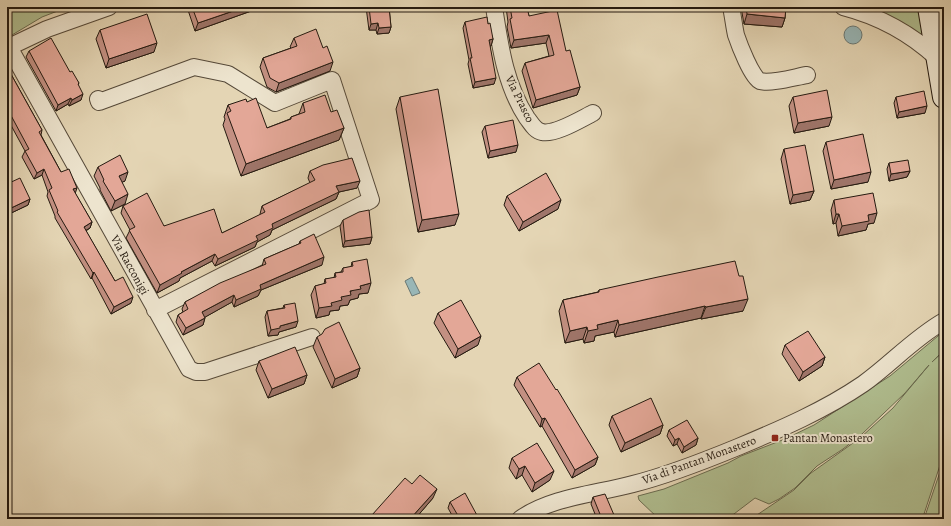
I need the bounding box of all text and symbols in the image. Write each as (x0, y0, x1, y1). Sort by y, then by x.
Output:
street label: Via Prasco (501, 72, 538, 125)
street label: Via Racconigi (107, 231, 153, 298)
place label: Pantan Monastero (783, 430, 873, 446)
street label: Via di Pantan Monastero (639, 432, 758, 488)
marker: Pantan Monastero (770, 433, 780, 443)

